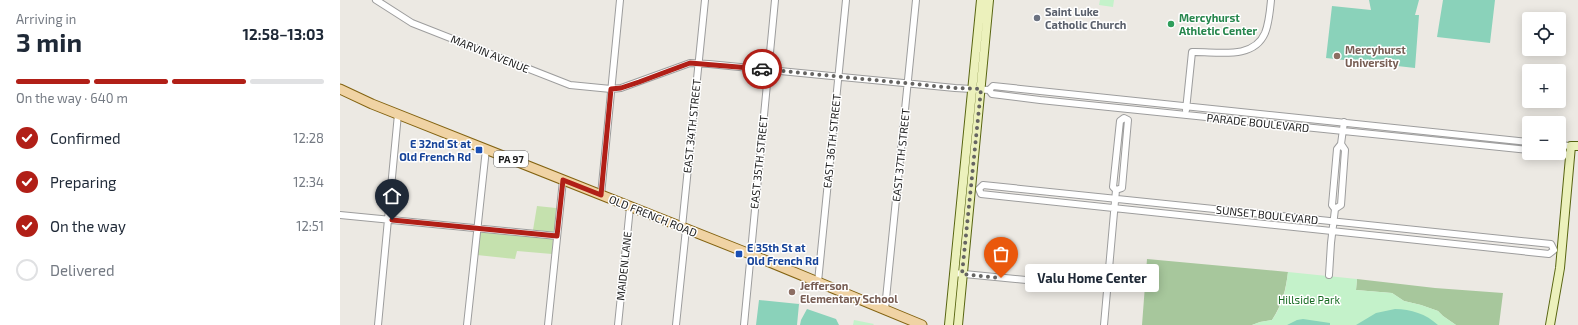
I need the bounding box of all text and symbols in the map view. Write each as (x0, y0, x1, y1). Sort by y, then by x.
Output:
place label: Saint Luke Catholic Church (1045, 5, 1126, 31)
text: Arriving in (16, 11, 76, 27)
place label: Mercyhurst Athletic Center (1179, 11, 1257, 37)
map controls (1522, 12, 1566, 160)
button: locate (1522, 12, 1566, 56)
marker: Saint Luke Catholic Church (1032, 13, 1042, 23)
marker: Mercyhurst Athletic Center (1166, 19, 1176, 29)
text: 12:58–13:03 (243, 25, 324, 43)
text: 3 min (16, 26, 82, 57)
street label: MARVIN AVENUE (449, 32, 531, 75)
place label: Mercyhurst University (1345, 43, 1406, 70)
courier (742, 49, 782, 89)
marker: Mercyhurst University (1332, 51, 1342, 61)
icon: car (751, 58, 773, 80)
button: + (1522, 64, 1566, 108)
street label: EAST 34TH STREET (680, 78, 703, 174)
text: On the way · 640 m (16, 90, 128, 106)
street label: EAST 36TH STREET (820, 93, 843, 189)
street label: EAST 37TH STREET (889, 107, 912, 202)
street label: PARADE BOULEVARD (1206, 111, 1310, 134)
street label: EAST 35TH STREET (747, 114, 770, 209)
button: − (1522, 116, 1566, 160)
icon: check (16, 127, 38, 149)
text: Confirmed (50, 129, 121, 147)
text: 12:28 (293, 130, 324, 146)
place label: E 32nd St at Old French Rd (399, 137, 471, 163)
marker: E 32nd St at Old French Rd (474, 145, 484, 155)
road number: PA 97 (494, 151, 528, 167)
icon: check (16, 171, 38, 193)
text: Preparing (50, 173, 116, 191)
text: 12:34 (293, 174, 324, 190)
pin (375, 179, 409, 220)
icon: home (381, 185, 403, 207)
street label: OLD FRENCH ROAD (607, 192, 699, 239)
street label: SUNSET BOULEVARD (1215, 203, 1319, 226)
icon: check (16, 215, 38, 237)
text: On the way (50, 217, 126, 235)
text: 12:51 (296, 218, 324, 234)
street label: MAIDEN LANE (613, 231, 634, 301)
pin (984, 237, 1018, 278)
place label: E 35th St at Old French Rd (747, 241, 819, 267)
icon: bag (990, 243, 1012, 265)
marker: E 35th St at Old French Rd (734, 249, 744, 259)
text: Delivered (50, 261, 115, 279)
callout: Valu Home Center (1025, 264, 1159, 292)
text: Valu Home Center (1037, 270, 1147, 286)
place label: Jefferson Elementary School (800, 279, 898, 306)
marker: Jefferson Elementary School (787, 287, 797, 297)
park label: Hillside Park (1278, 293, 1340, 306)

